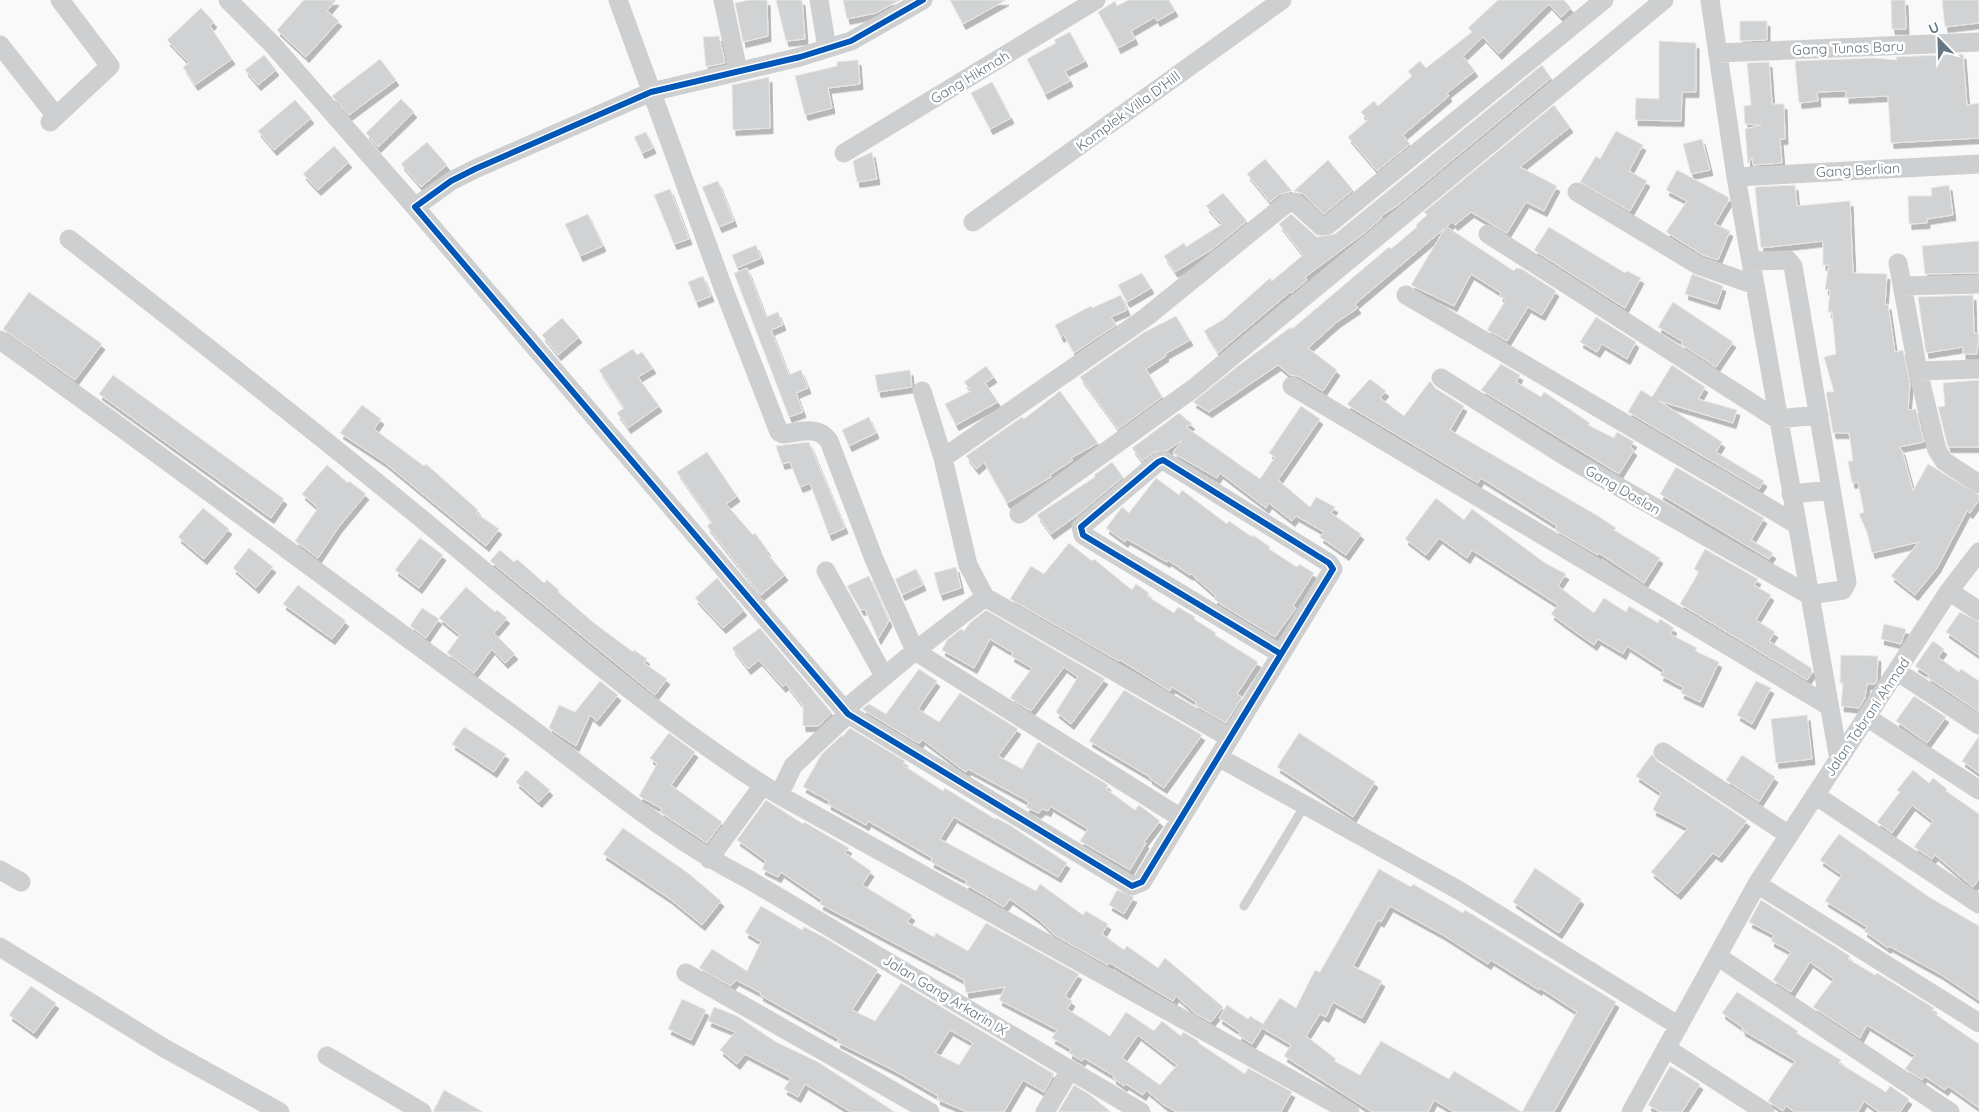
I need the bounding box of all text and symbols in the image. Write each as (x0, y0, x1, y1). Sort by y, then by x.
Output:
north arrow (1914, 15, 1964, 65)
text: U (1926, 18, 1942, 38)
street label: Gang Tunas Baru (1792, 37, 1904, 59)
street label: Gang Hikmah (927, 46, 1013, 108)
street label: Komplek Villa D'Hill (1072, 67, 1184, 155)
street label: Gang Berlian (1815, 159, 1901, 181)
street label: Gang Daslan (1582, 461, 1664, 519)
street label: Jalan Tabrani Ahmad (1821, 654, 1913, 780)
street label: Jalan Gang Arkarin IX (880, 951, 1011, 1039)

